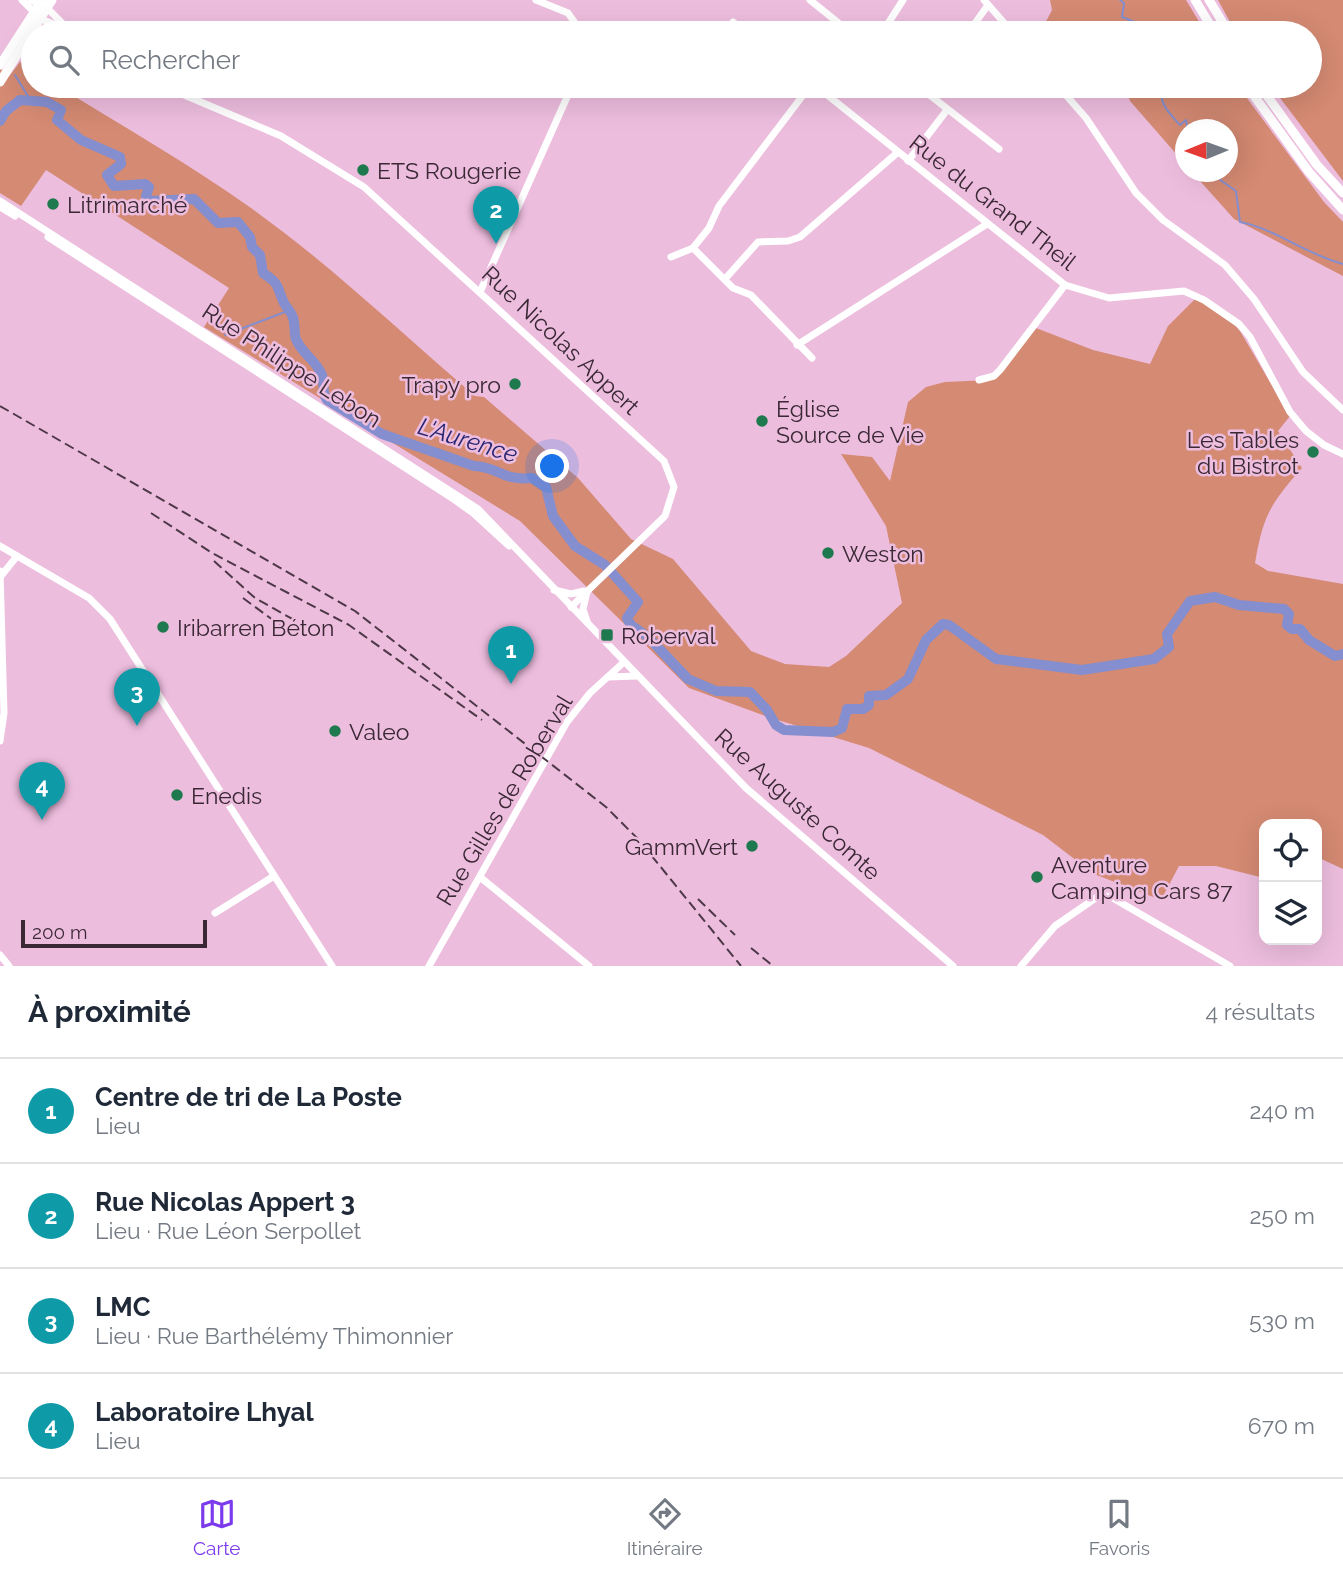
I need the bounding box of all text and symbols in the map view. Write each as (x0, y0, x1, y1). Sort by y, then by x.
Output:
search box (21, 21, 1322, 98)
icon: search (45, 41, 83, 79)
text: Rechercher (101, 45, 240, 75)
north arrow (1175, 119, 1238, 182)
street label: Rue du Grand Theil (904, 129, 1082, 276)
place label: ETS Rougerie (377, 157, 521, 184)
marker: ETS Rougerie (355, 162, 371, 178)
pin: 2 (473, 186, 519, 244)
place label: Litrimarché (67, 191, 187, 218)
marker: Litrimarché (45, 196, 61, 212)
street label: Rue Nicolas Appert (477, 260, 645, 420)
street label: Rue Philippe Lebon (198, 297, 386, 433)
place label: Trapy pro (401, 371, 501, 398)
marker: Trapy pro (507, 376, 523, 392)
place label: Église Source de Vie (776, 395, 924, 448)
water label: L'Aurence (415, 411, 521, 469)
marker: Église Source de Vie (754, 413, 770, 429)
place label: Les Tables du Bistrot (1187, 426, 1299, 479)
marker: Les Tables du Bistrot (1305, 444, 1321, 460)
your location (535, 449, 569, 483)
place label: Weston (842, 540, 924, 567)
marker: Weston (820, 545, 836, 561)
place label: Iribarren Béton (177, 614, 334, 641)
marker: Iribarren Béton (155, 619, 171, 635)
place label: Roberval (621, 622, 717, 649)
pin: 1 (488, 626, 534, 684)
marker: Roberval (599, 627, 615, 643)
pin: 3 (114, 668, 160, 726)
street label: Rue Gilles de Roberval (430, 689, 578, 910)
place label: Valeo (349, 718, 409, 745)
marker: Valeo (327, 723, 343, 739)
street label: Rue Auguste Comte (710, 723, 886, 885)
pin: 4 (19, 762, 65, 820)
place label: Enedis (191, 782, 262, 809)
marker: Enedis (169, 787, 185, 803)
map controls (1259, 819, 1322, 945)
button: locate (1259, 819, 1322, 882)
place label: GammVert (625, 833, 738, 860)
marker: GammVert (744, 838, 760, 854)
place label: Aventure Camping Cars 87 (1051, 851, 1233, 904)
marker: Aventure Camping Cars 87 (1029, 869, 1045, 885)
button: layers (1259, 882, 1322, 945)
scale bar (21, 917, 206, 949)
text: 200 m (32, 921, 87, 943)
text: À proximité (28, 994, 191, 1029)
text: 4 résultats (1205, 998, 1315, 1025)
text: Centre de tri de La Poste (95, 1082, 402, 1112)
text: 1 (45, 1097, 57, 1124)
text: 240 m (1249, 1097, 1315, 1124)
text: Lieu (95, 1112, 141, 1139)
text: Rue Nicolas Appert 3 (95, 1187, 355, 1217)
text: 2 (45, 1202, 57, 1229)
text: 250 m (1249, 1202, 1315, 1229)
text: Lieu · Rue Léon Serpollet (95, 1217, 361, 1244)
text: LMC (95, 1292, 151, 1322)
text: 3 (45, 1307, 57, 1334)
text: 530 m (1249, 1307, 1315, 1334)
text: Lieu · Rue Barthélémy Thimonnier (95, 1322, 453, 1349)
text: Laboratoire Lhyal (95, 1397, 314, 1427)
text: 4 (44, 1412, 58, 1439)
text: 670 m (1248, 1412, 1315, 1439)
text: Lieu (95, 1427, 141, 1454)
tab: Carte (193, 1495, 241, 1559)
tab: Itinéraire (627, 1495, 703, 1559)
tab: Favoris (1089, 1495, 1150, 1559)

